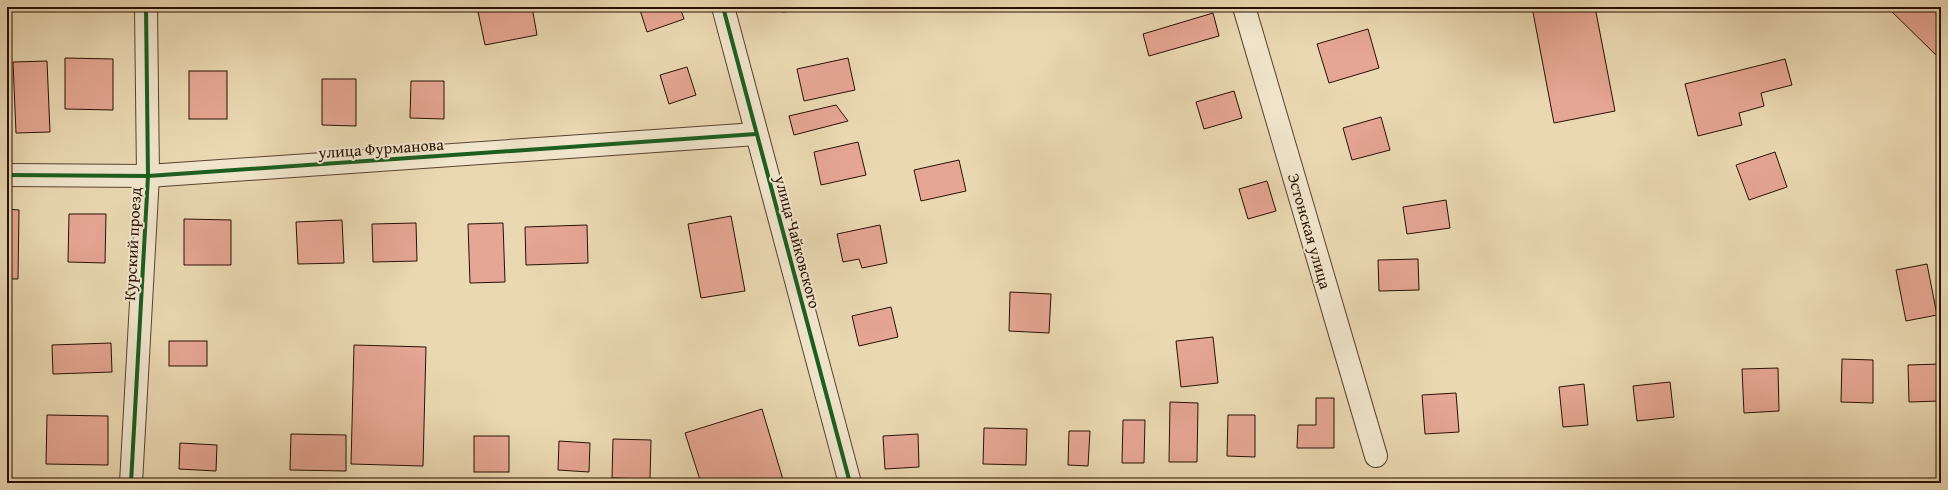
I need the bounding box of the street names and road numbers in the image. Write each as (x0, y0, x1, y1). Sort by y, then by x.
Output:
street label: улица Фурманова (316, 132, 445, 164)
street label: Эстонская улица (1282, 170, 1338, 292)
street label: улица Чайковского (768, 172, 827, 311)
street label: Курский проезд (117, 186, 147, 301)

